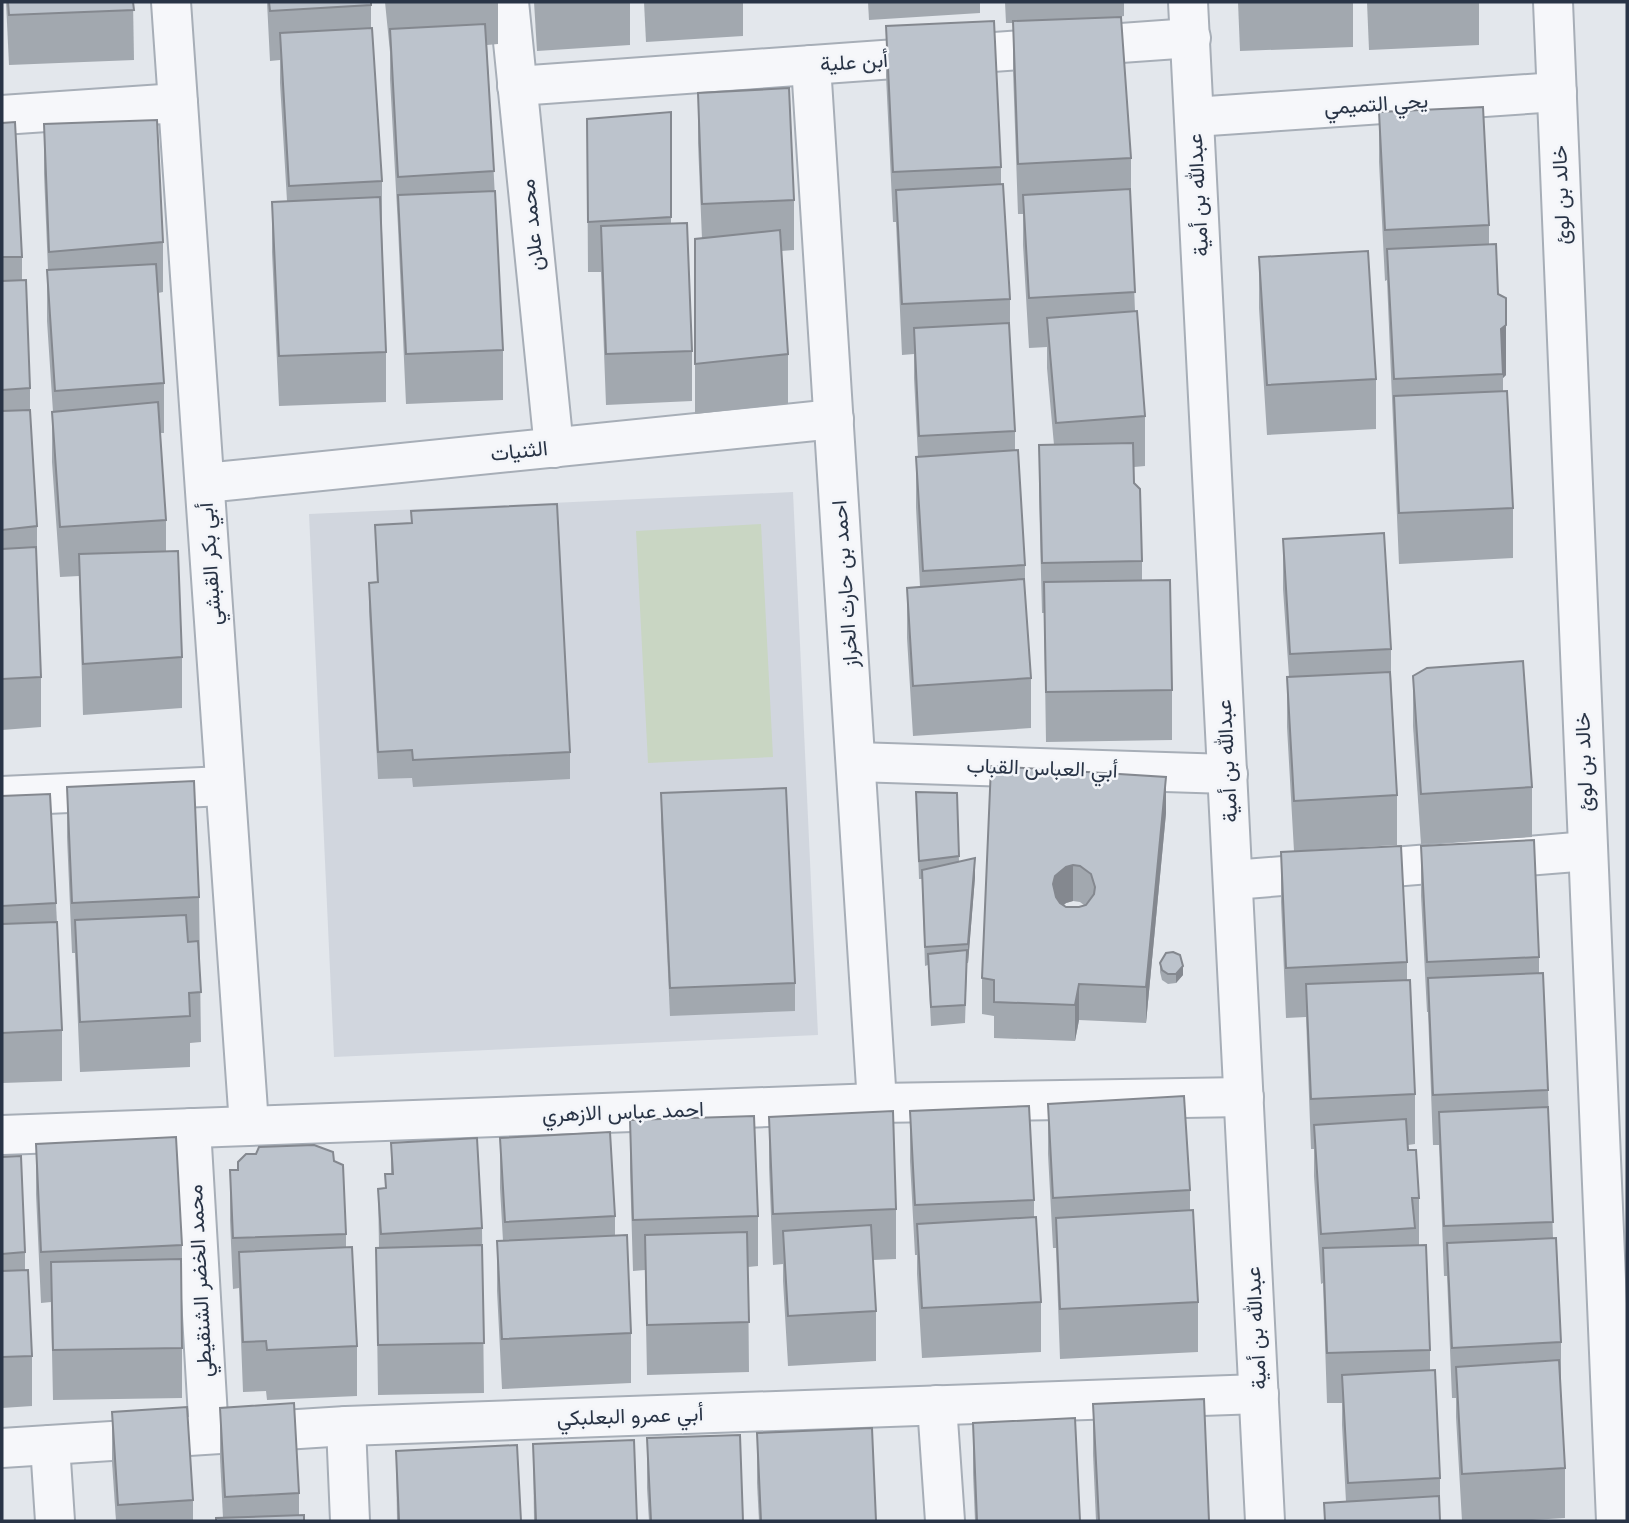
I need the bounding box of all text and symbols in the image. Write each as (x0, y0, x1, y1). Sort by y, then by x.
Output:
street label: أبن علية (819, 46, 889, 76)
street label: يحي التميمي (1323, 86, 1429, 125)
street label: عبدالله بن أمية (1181, 133, 1213, 257)
street label: خالد بن لوئ (1545, 145, 1576, 245)
street label: محمد علان (513, 178, 549, 272)
street label: الثنيات (489, 434, 549, 466)
street label: احمد بن حارث الخراز (825, 499, 864, 670)
street label: أبي بكر القبشي (192, 501, 231, 626)
street label: عبدالله بن أمية (1210, 699, 1242, 823)
street label: خالد بن لوئ (1568, 712, 1599, 812)
street label: أبي العباس القباب (966, 751, 1118, 788)
street label: احمد عباس الازهري (542, 1095, 705, 1132)
street label: محمد الخضر الشنقيطي (181, 1184, 222, 1378)
street label: عبدالله بن أمية (1239, 1266, 1271, 1390)
street label: أبي عمرو البعلبكي (556, 1399, 704, 1436)

